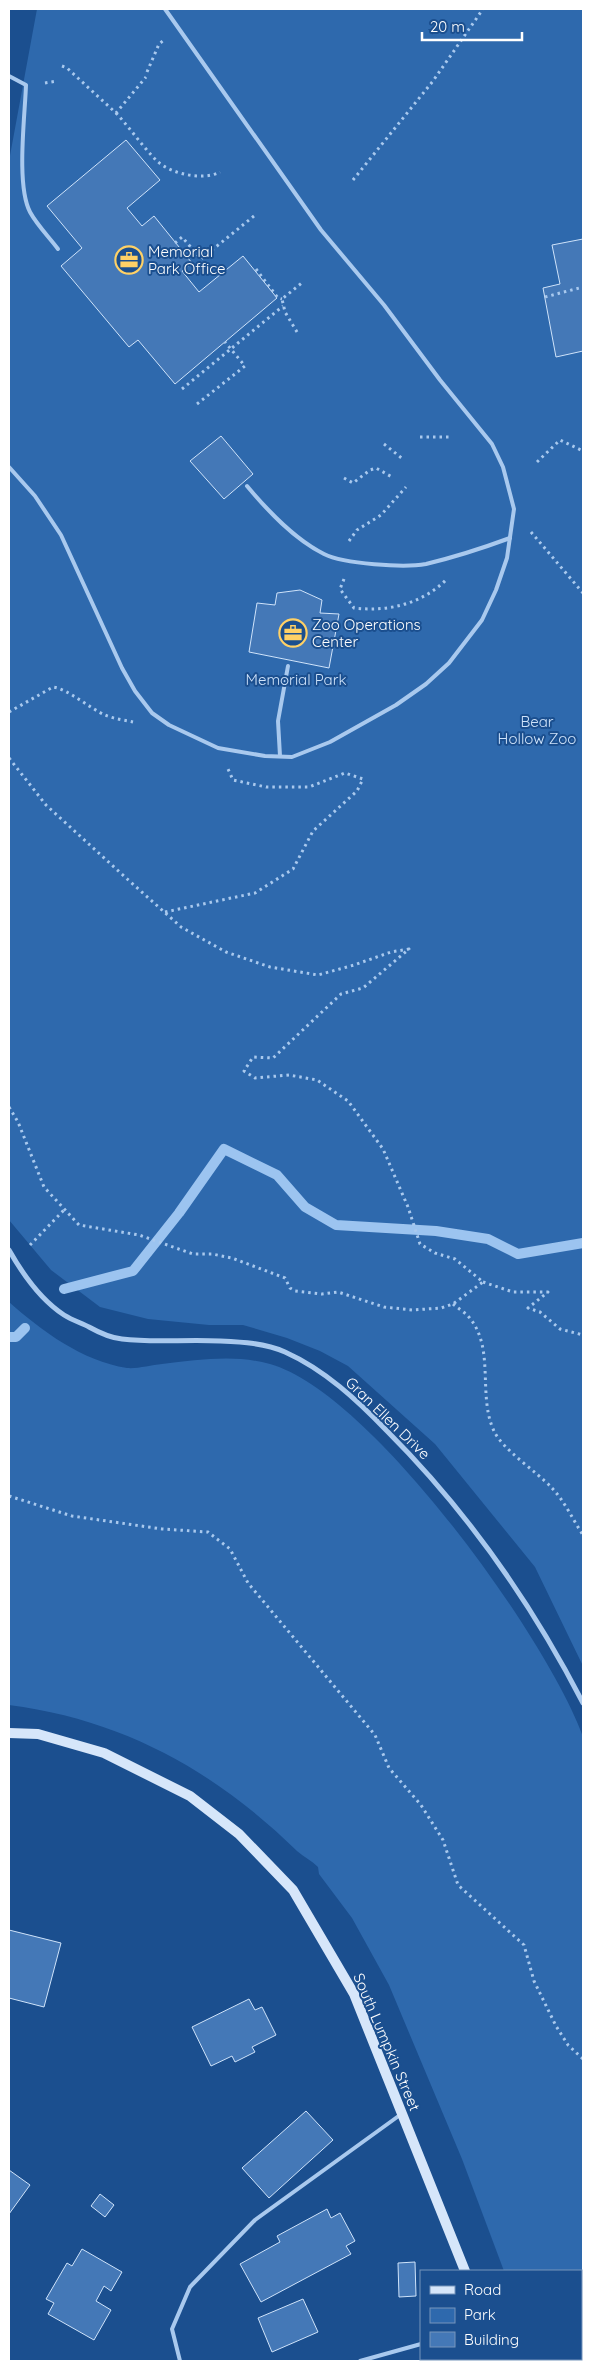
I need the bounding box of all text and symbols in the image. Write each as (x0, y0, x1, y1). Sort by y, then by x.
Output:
scale bar (422, 10, 522, 42)
text: 20 m (430, 17, 465, 36)
place label: Memorial Park Office (148, 242, 226, 278)
office icon: Memorial Park Office (114, 245, 144, 275)
place label: Zoo Operations Center (312, 615, 421, 651)
office icon: Zoo Operations Center (278, 618, 308, 648)
park label: Memorial Park (246, 670, 347, 689)
park label: Bear Hollow Zoo (498, 712, 576, 748)
street label: Gran Ellen Drive (342, 1373, 434, 1463)
street label: South Lumpkin Street (349, 1970, 425, 2114)
legend (420, 2270, 582, 2360)
text: Road (464, 2280, 501, 2299)
text: Park (464, 2305, 496, 2324)
text: Building (464, 2330, 519, 2349)

